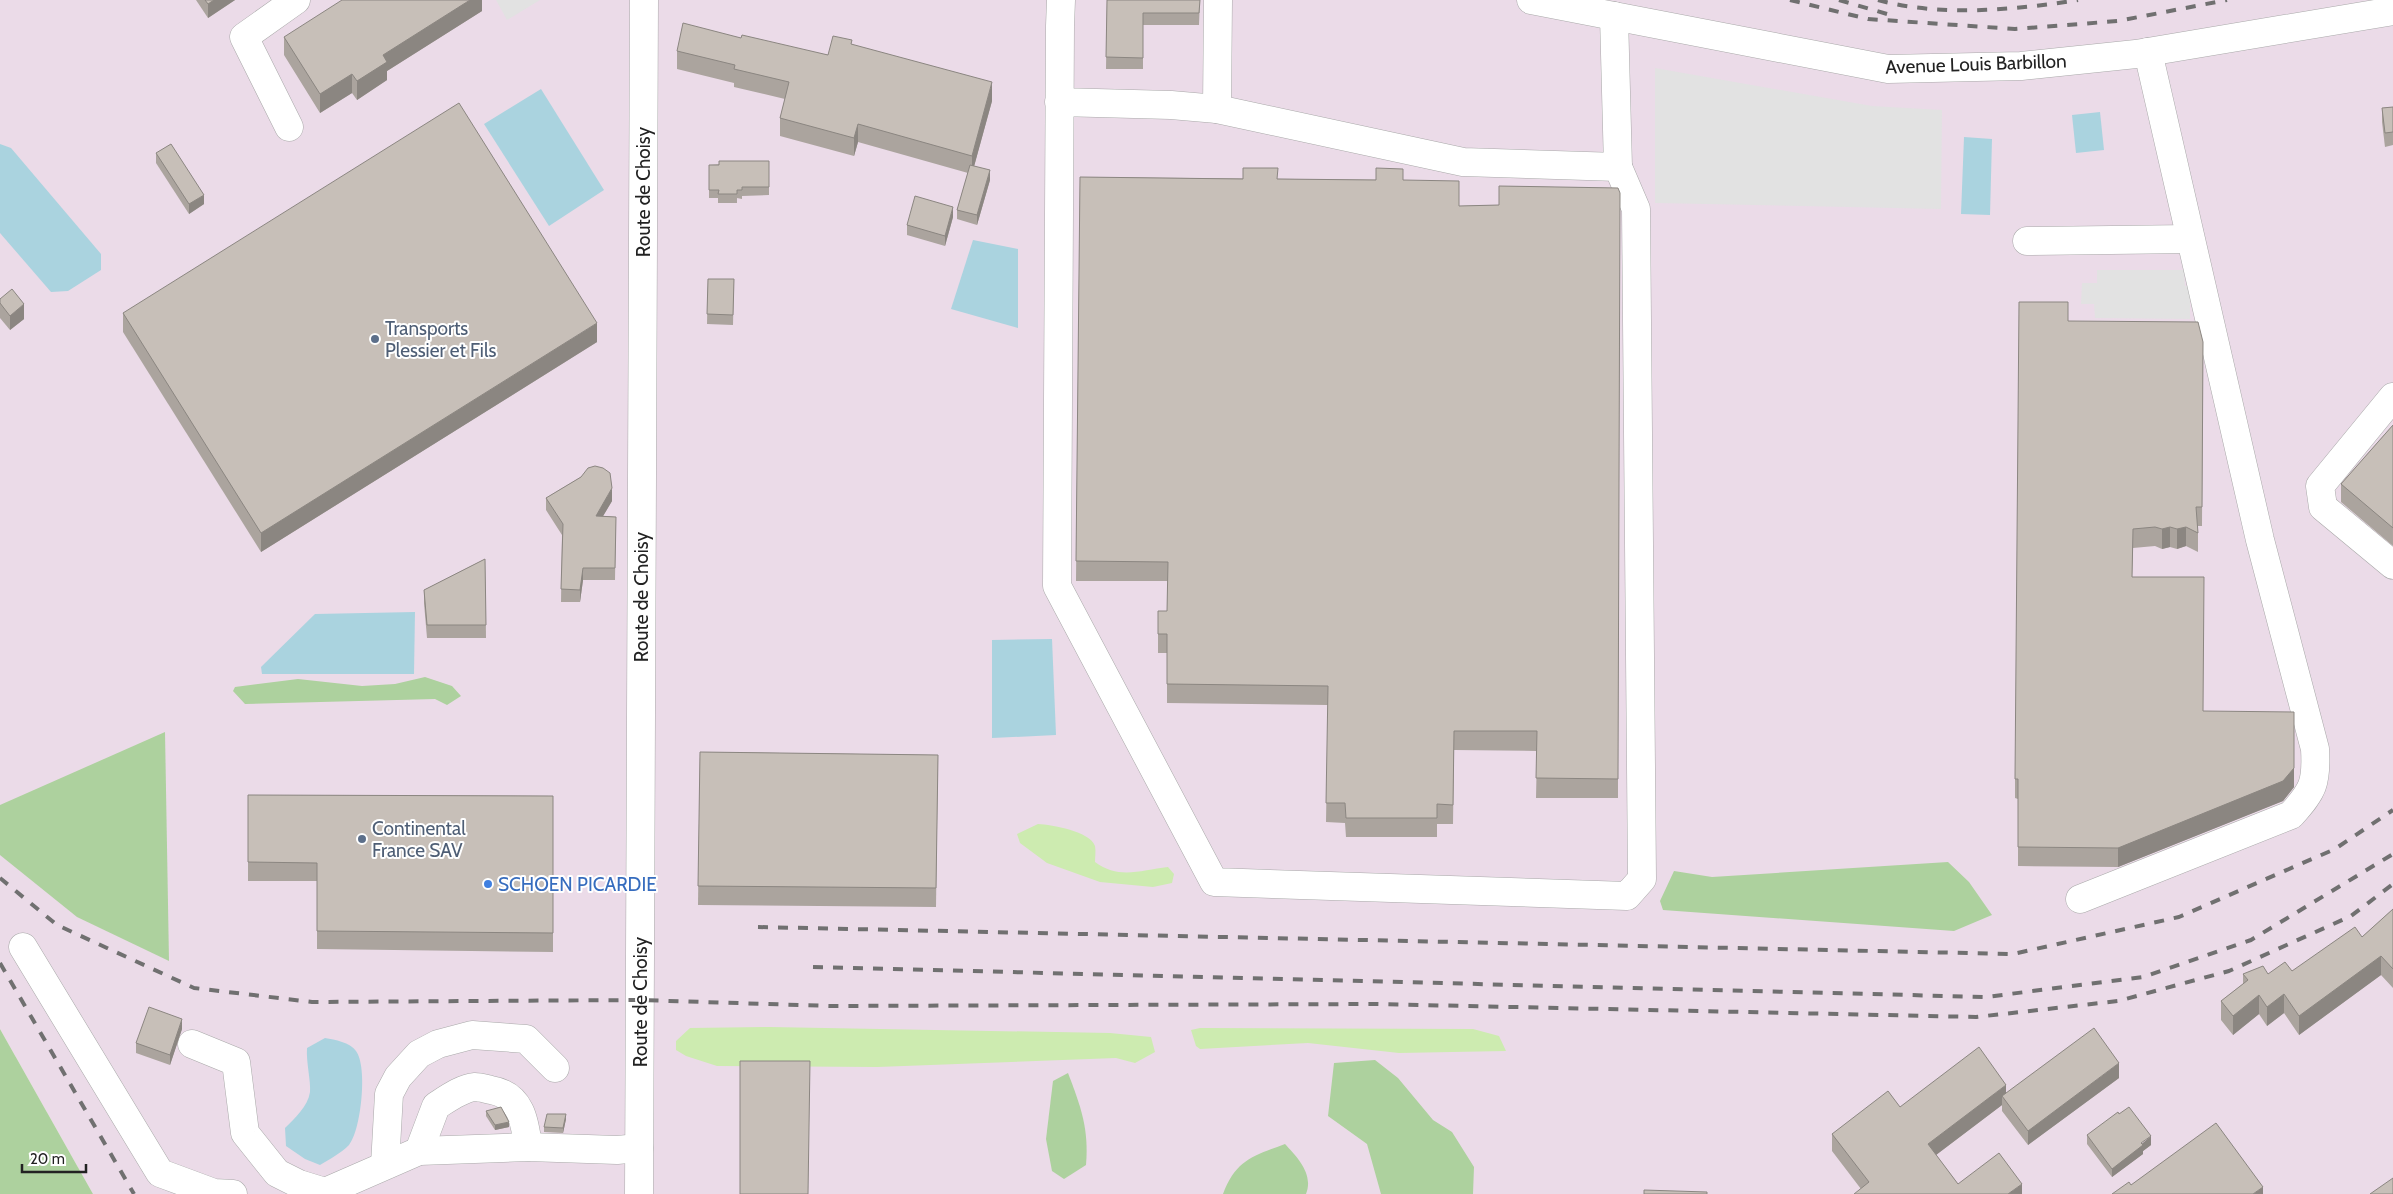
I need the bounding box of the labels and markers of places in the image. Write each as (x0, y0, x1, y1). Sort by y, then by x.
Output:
place label: Transports Plessier et Fils (385, 317, 496, 362)
marker: Transports Plessier et Fils (369, 333, 381, 345)
place label: Continental France SAV (372, 817, 466, 862)
marker: Continental France SAV (356, 833, 368, 845)
place label: SCHOEN PICARDIE (498, 873, 657, 896)
marker: SCHOEN PICARDIE (482, 878, 494, 890)

